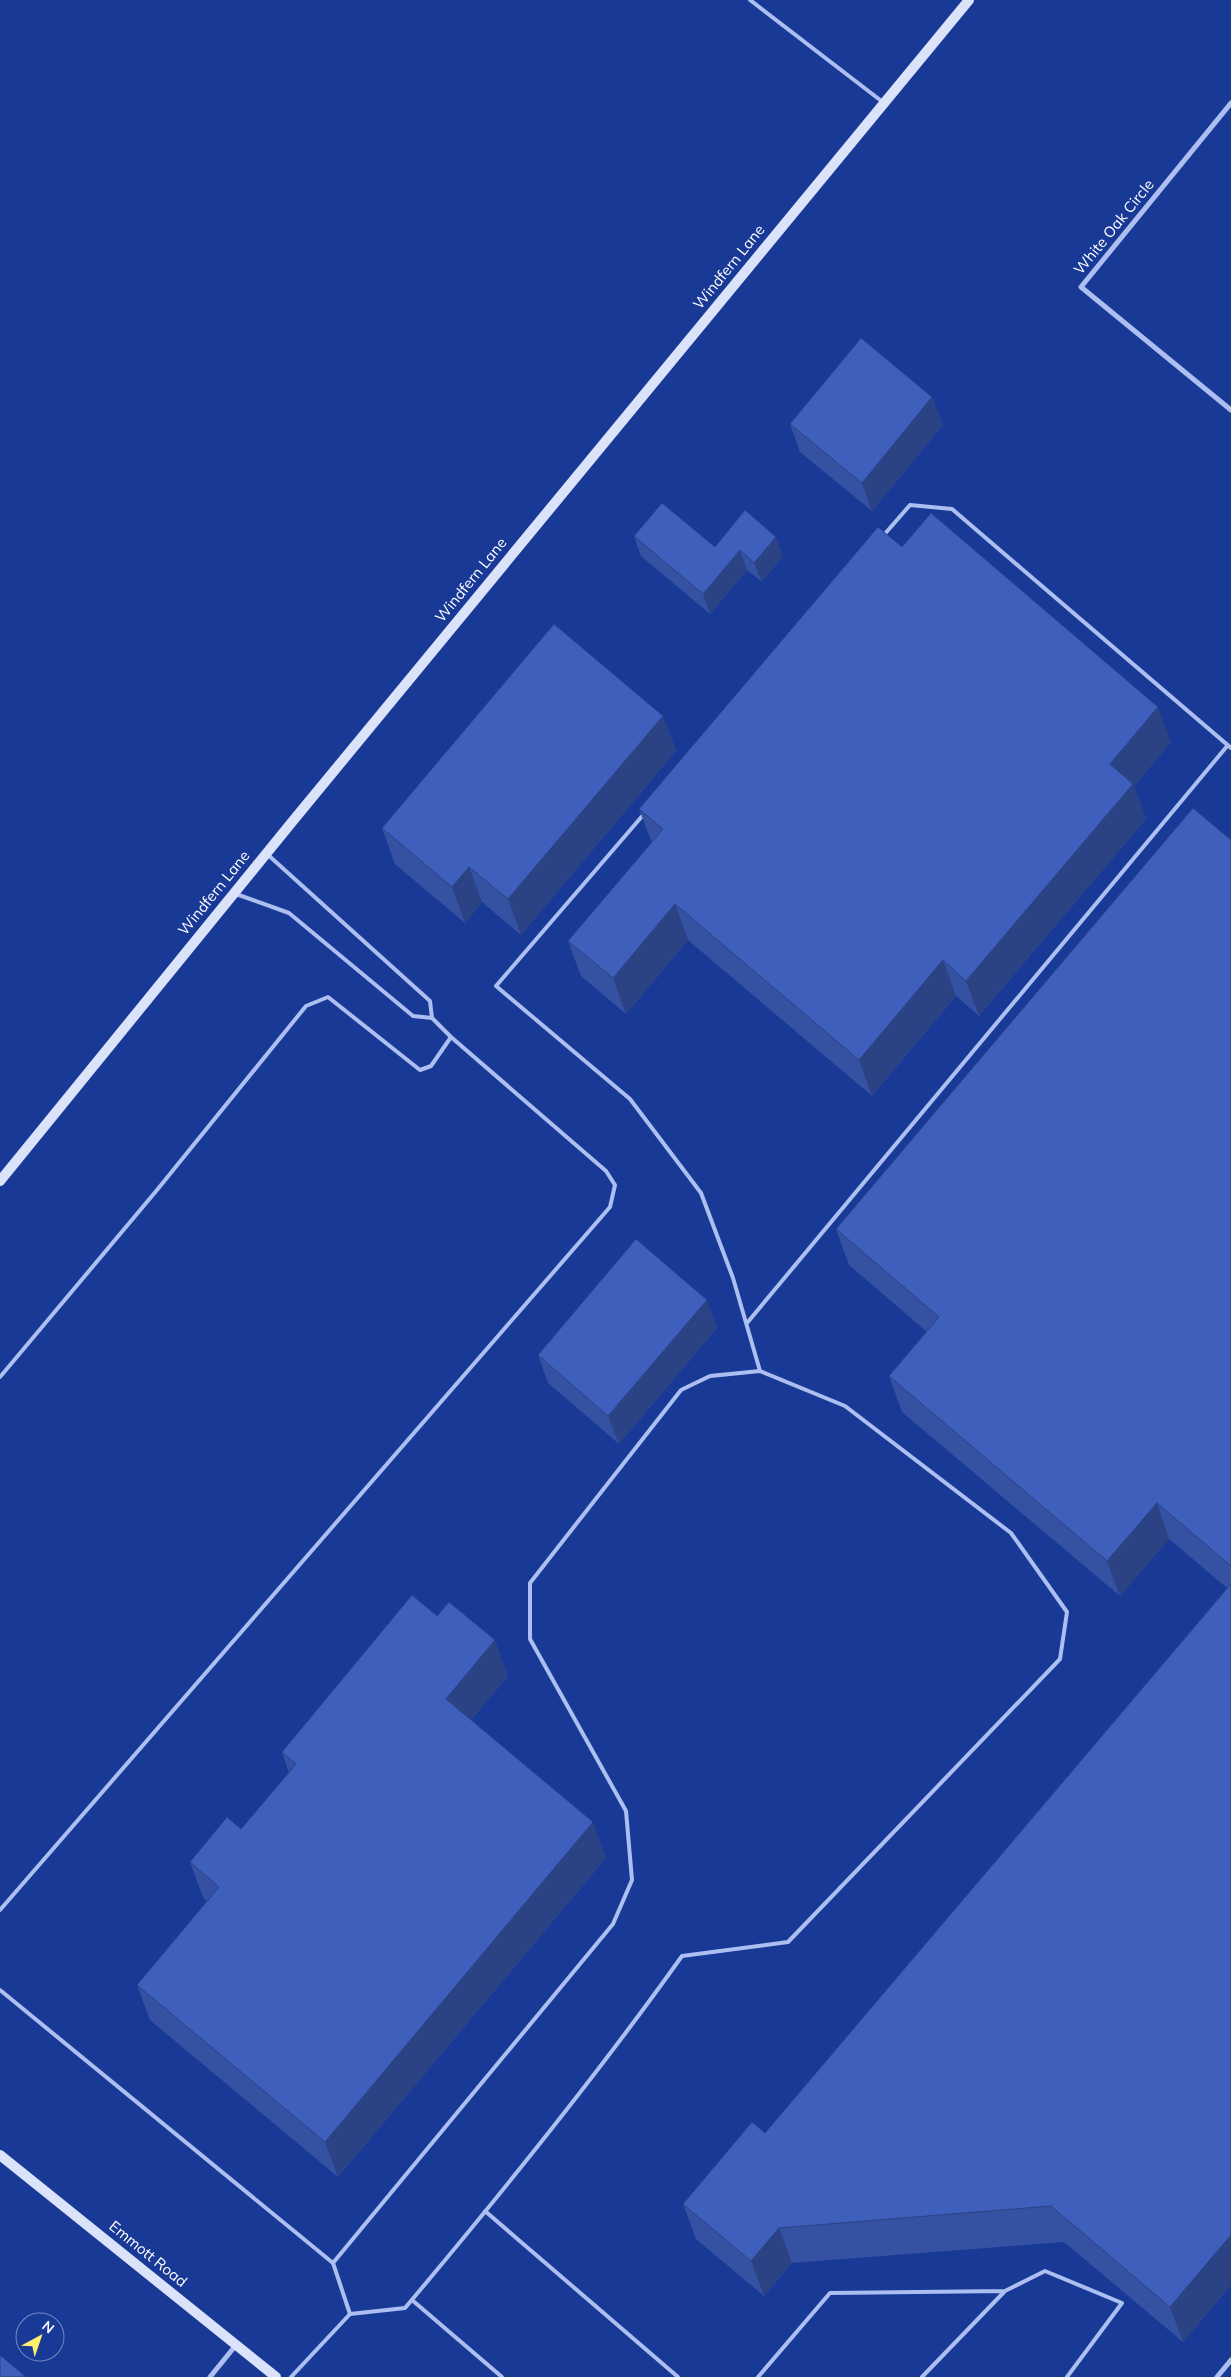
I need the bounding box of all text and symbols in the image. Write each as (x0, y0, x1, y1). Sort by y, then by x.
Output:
street label: White Oak Circle (1069, 175, 1158, 278)
street label: Windfern Lane (689, 221, 769, 313)
street label: Windfern Lane (431, 534, 511, 626)
street label: Windfern Lane (174, 847, 254, 939)
street label: Emmott Road (106, 2216, 191, 2291)
north arrow (15, 2312, 65, 2362)
text: N (39, 2317, 58, 2337)

